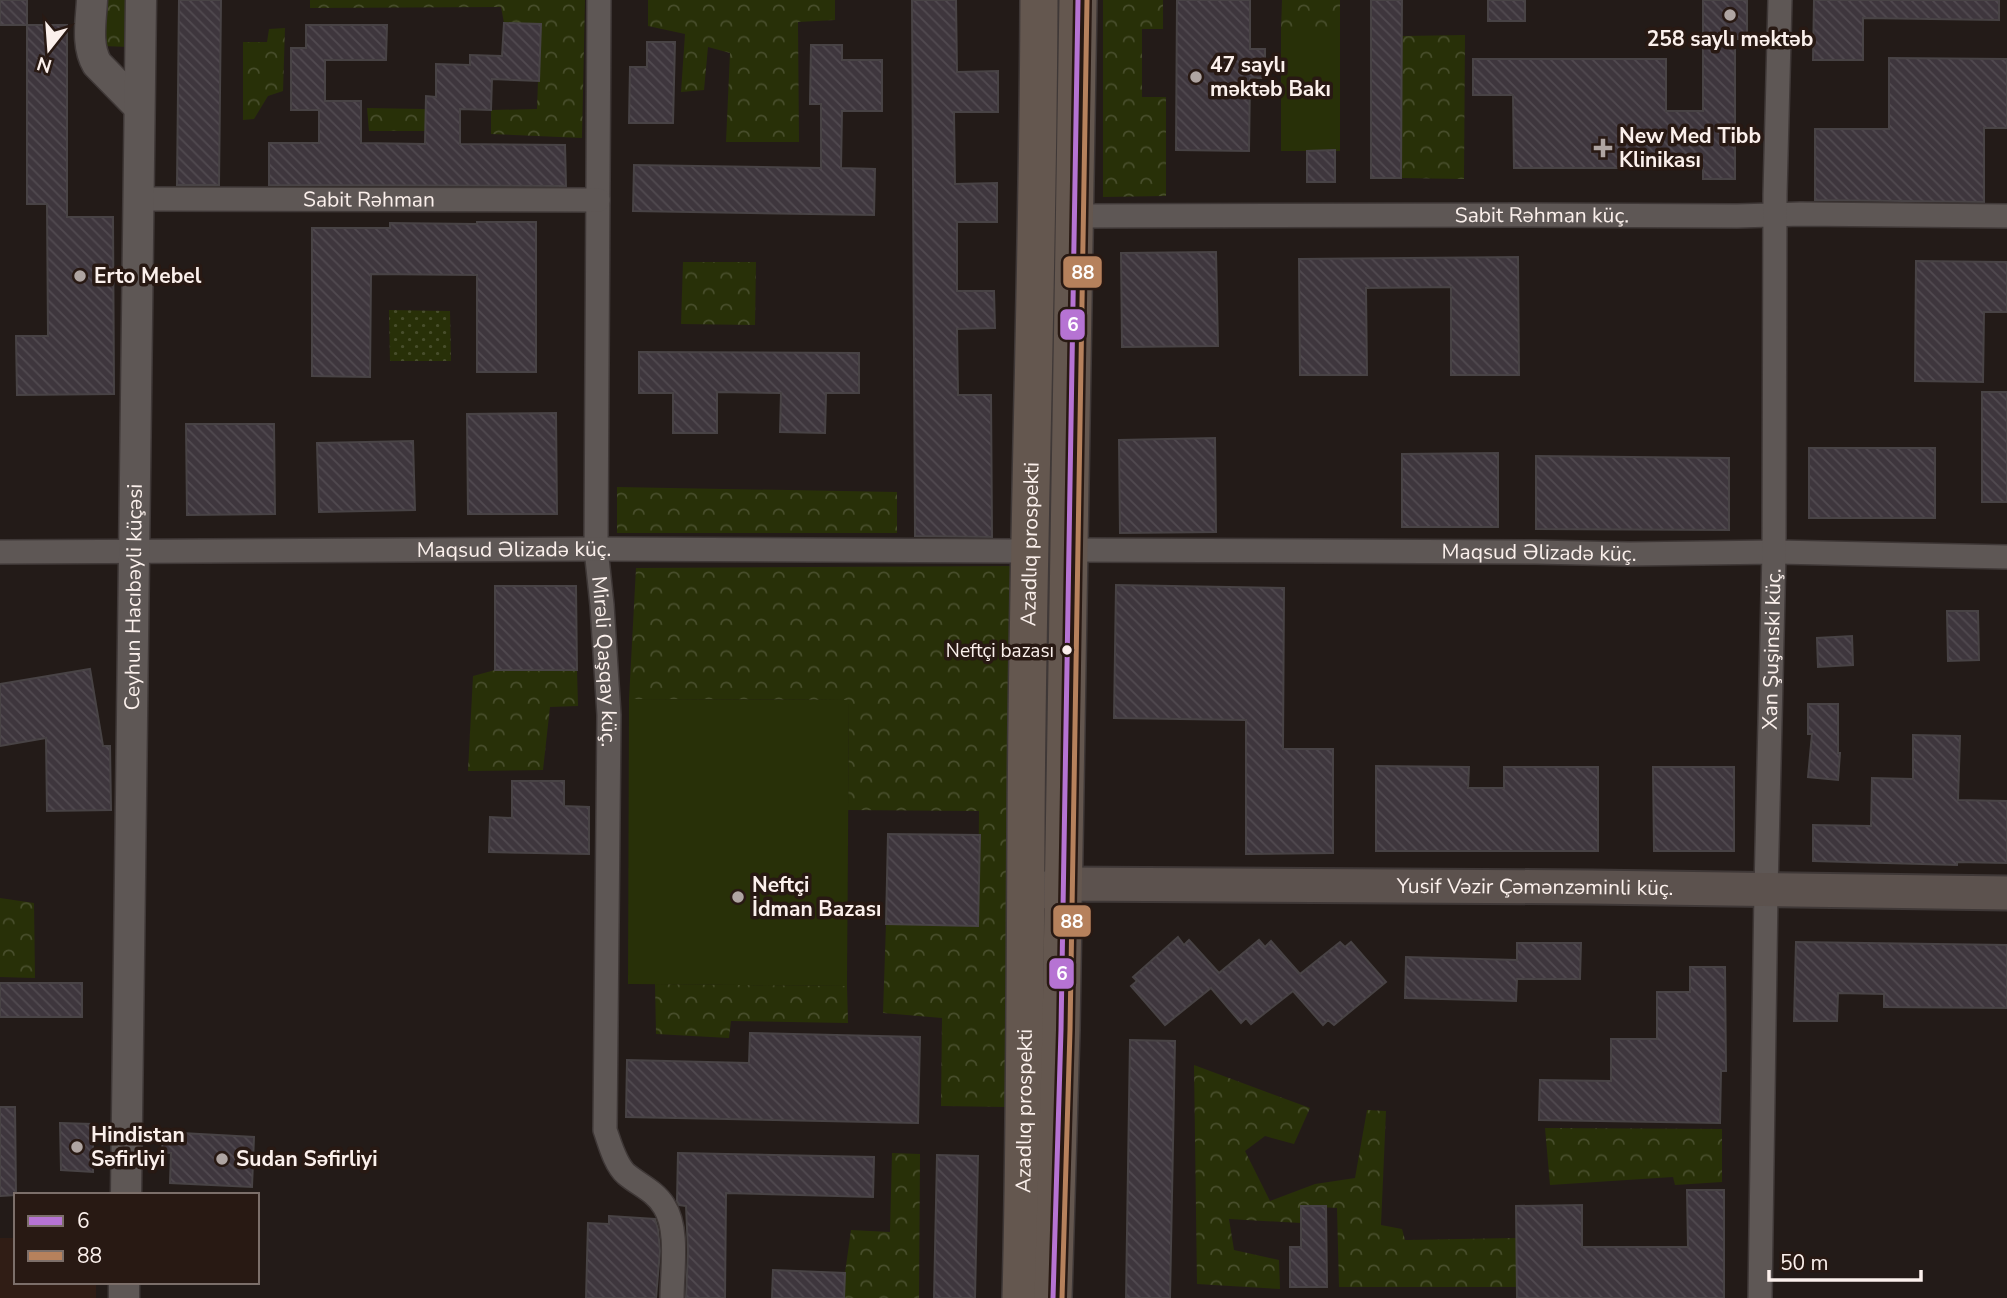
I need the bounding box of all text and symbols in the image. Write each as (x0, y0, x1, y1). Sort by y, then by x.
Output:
marker: 258 saylı məktəb (1722, 7, 1738, 23)
north arrow (14, 14, 84, 84)
place label: 258 saylı məktəb (1647, 25, 1813, 53)
text: N (34, 50, 55, 79)
place label: 47 saylı məktəb Bakı (1210, 51, 1331, 103)
marker: 47 saylı məktəb Bakı (1188, 69, 1204, 85)
place label: New Med Tibb Klinikası (1619, 122, 1761, 174)
marker: New Med Tibb Klinikası (1593, 138, 1613, 158)
street label: Sabit Rəhman (303, 185, 435, 214)
street label: Sabit Rəhman küç. (1455, 201, 1629, 229)
line badge: 88 (1062, 255, 1103, 289)
text: 88 (1072, 260, 1094, 286)
place label: Erto Mebel (94, 262, 202, 290)
marker: Erto Mebel (72, 268, 88, 284)
line badge: 6 (1059, 308, 1086, 341)
text: 6 (1067, 312, 1079, 338)
street label: Azadlıq prospekti (1014, 462, 1046, 627)
street label: Ceyhun Hacıbəyli küçəsi (118, 484, 149, 711)
street label: Maqsud Əlizadə küç. (417, 535, 611, 564)
street label: Maqsud Əlizadə küç. (1442, 538, 1637, 568)
street label: Xan Şuşinski küç. (1756, 568, 1788, 730)
street label: Mirəli Qaşqay küç. (585, 574, 623, 747)
place label: Neftçi bazası (946, 638, 1054, 664)
marker: Neftçi bazası (1060, 643, 1074, 657)
place label: Neftçi İdman Bazası (752, 871, 881, 923)
street label: Yusif Vəzir Çəmənzəminli küç. (1396, 872, 1674, 902)
marker: Neftçi İdman Bazası (730, 889, 746, 905)
line badge: 88 (1052, 904, 1092, 938)
text: 88 (1061, 909, 1083, 935)
line badge: 6 (1048, 957, 1075, 990)
text: 6 (1056, 961, 1068, 987)
street label: Azadlıq prospekti (1009, 1029, 1039, 1193)
place label: Hindistan Səfirliyi (91, 1121, 185, 1173)
marker: Hindistan Səfirliyi (69, 1139, 85, 1155)
place label: Sudan Səfirliyi (236, 1145, 378, 1173)
marker: Sudan Səfirliyi (214, 1151, 230, 1167)
legend (14, 1193, 259, 1284)
text: 6 (77, 1207, 90, 1235)
scale bar (1769, 1238, 1921, 1282)
text: 88 (77, 1242, 102, 1270)
text: 50 m (1780, 1249, 1829, 1277)

